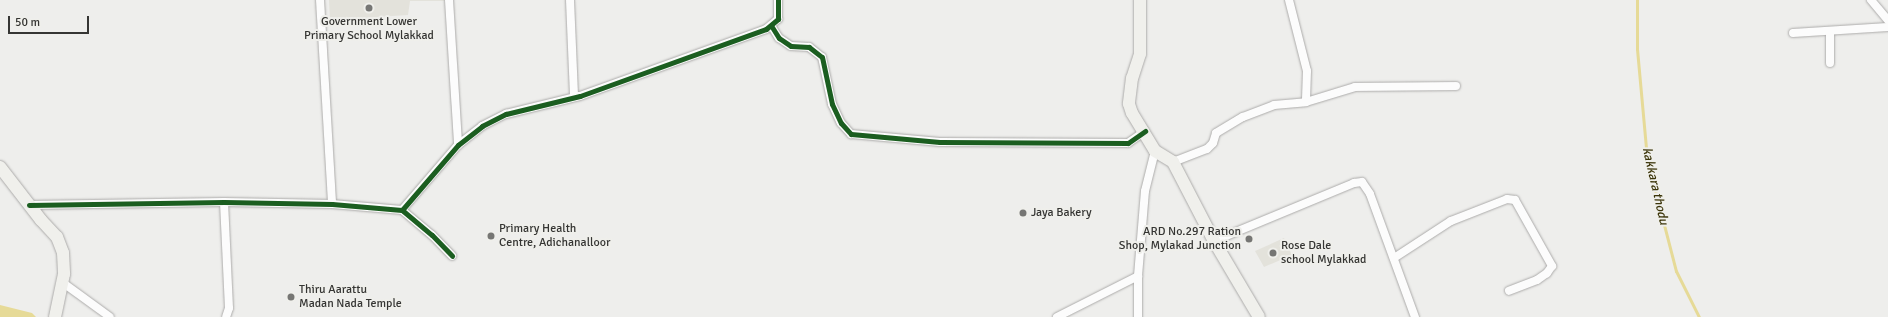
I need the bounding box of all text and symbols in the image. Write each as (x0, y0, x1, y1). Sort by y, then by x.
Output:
marker: Government Lower Primary School Mylakkad (364, 3, 374, 13)
scale bar (10, 8, 91, 34)
text: 50 m (15, 15, 40, 30)
place label: Government Lower Primary School Mylakkad (304, 15, 434, 43)
water label: kakkara thodu (1638, 146, 1672, 226)
place label: Jaya Bakery (1031, 206, 1092, 220)
marker: Jaya Bakery (1018, 208, 1028, 218)
place label: Primary Health Centre, Adichanalloor (499, 222, 610, 250)
place label: ARD No.297 Ration Shop, Mylakad Junction (1119, 225, 1241, 253)
marker: Primary Health Centre, Adichanalloor (486, 231, 496, 241)
marker: ARD No.297 Ration Shop, Mylakad Junction (1244, 234, 1254, 244)
place label: Rose Dale school Mylakkad (1281, 239, 1366, 267)
marker: Rose Dale school Mylakkad (1268, 248, 1278, 258)
place label: Thiru Aarattu Madan Nada Temple (299, 283, 402, 311)
marker: Thiru Aarattu Madan Nada Temple (286, 292, 296, 302)

